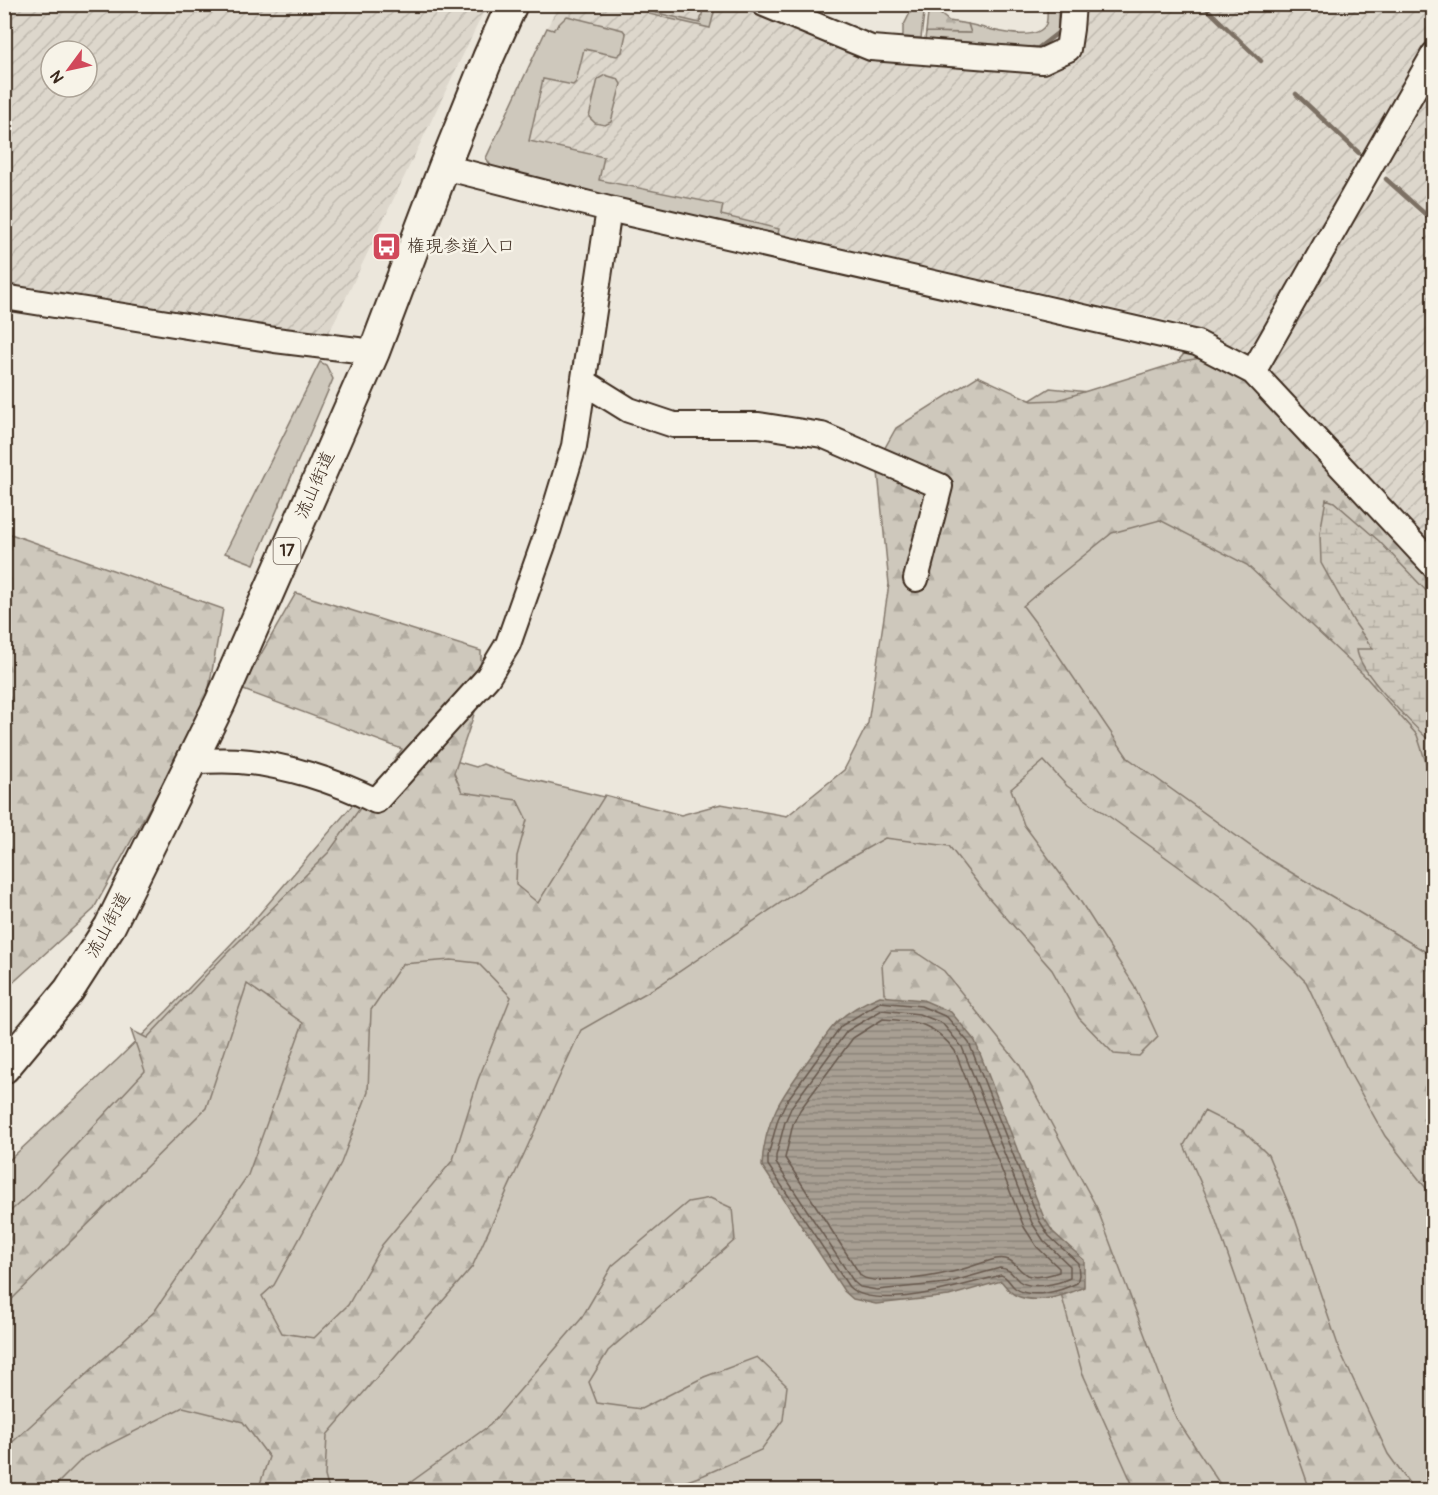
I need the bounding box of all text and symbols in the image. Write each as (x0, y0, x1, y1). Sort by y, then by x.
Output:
north arrow (39, 39, 99, 99)
text: N (46, 66, 69, 87)
bus stop icon: 権現参道入口 (370, 230, 402, 262)
place label: 権現参道入口 (407, 235, 515, 258)
street label: 流山街道 (290, 447, 340, 523)
road number: 17 (274, 538, 300, 564)
street label: 流山街道 (80, 888, 136, 962)

